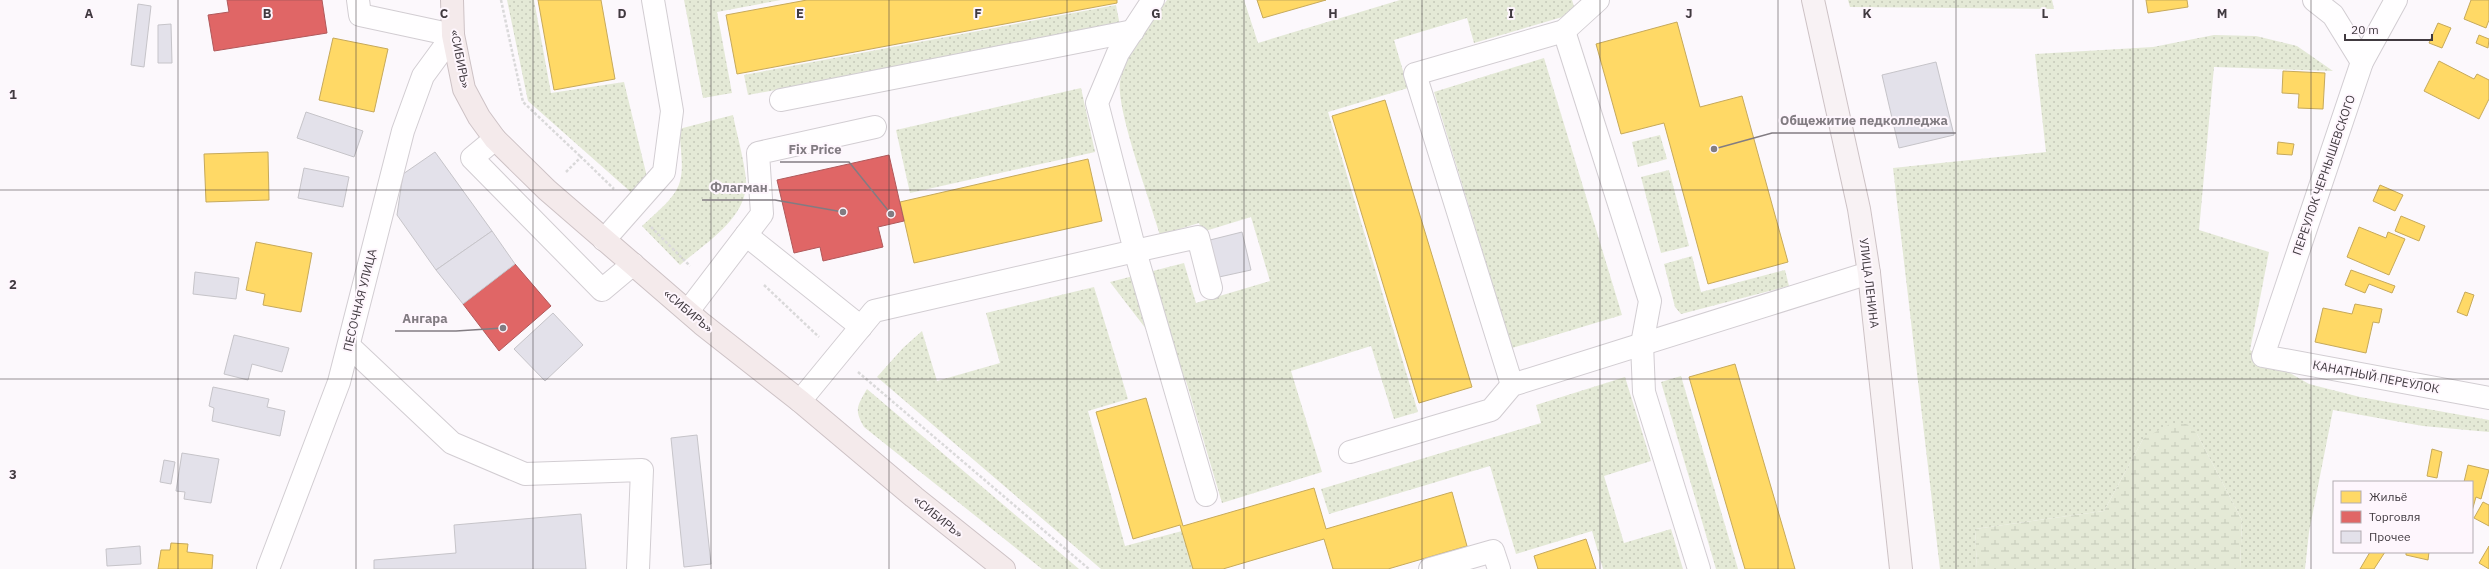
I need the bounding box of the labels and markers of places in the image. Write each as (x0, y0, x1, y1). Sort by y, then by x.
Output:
callout: Общежитие педколледжа (1772, 108, 1956, 133)
callout: Fix Price (780, 137, 849, 162)
callout: Флагман (702, 175, 775, 200)
callout: Ангара (395, 306, 456, 331)

